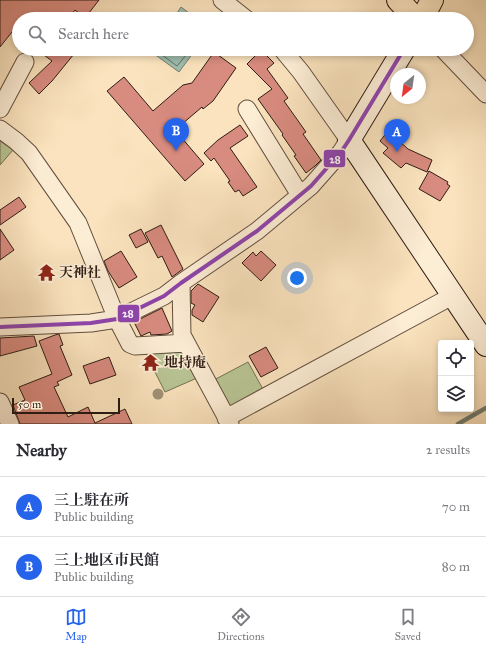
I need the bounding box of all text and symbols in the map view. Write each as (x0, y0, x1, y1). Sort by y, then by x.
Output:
search box (12, 12, 474, 56)
icon: search (26, 23, 48, 45)
text: Search here (58, 25, 129, 43)
north arrow (390, 68, 426, 104)
pin: B (163, 118, 189, 151)
pin: A (384, 119, 410, 152)
line badge: 28 (323, 149, 346, 168)
text: 28 (329, 153, 341, 166)
temple icon: 天神社 (36, 262, 56, 282)
place label: 天神社 (59, 264, 101, 281)
your location (287, 268, 307, 288)
line badge: 28 (117, 304, 140, 323)
text: 28 (122, 307, 134, 320)
map controls (438, 340, 474, 412)
button: locate (438, 340, 474, 376)
temple icon: 地持庵 (141, 352, 161, 372)
place label: 地持庵 (164, 354, 206, 371)
button: layers (438, 376, 474, 412)
scale bar (12, 396, 120, 415)
text: 50 m (18, 398, 41, 411)
text: Nearby (16, 440, 67, 461)
text: 2 results (426, 442, 470, 458)
text: 三上駐在所 (54, 491, 129, 509)
text: A (25, 499, 33, 515)
text: 70 m (442, 499, 470, 515)
text: Public building (54, 509, 133, 525)
text: 三上地区市民館 (54, 551, 159, 569)
text: B (25, 559, 33, 575)
text: 80 m (442, 559, 470, 575)
text: Public building (54, 569, 133, 585)
tab: Map (65, 606, 87, 643)
tab: Directions (217, 606, 265, 643)
tab: Saved (395, 606, 421, 643)

